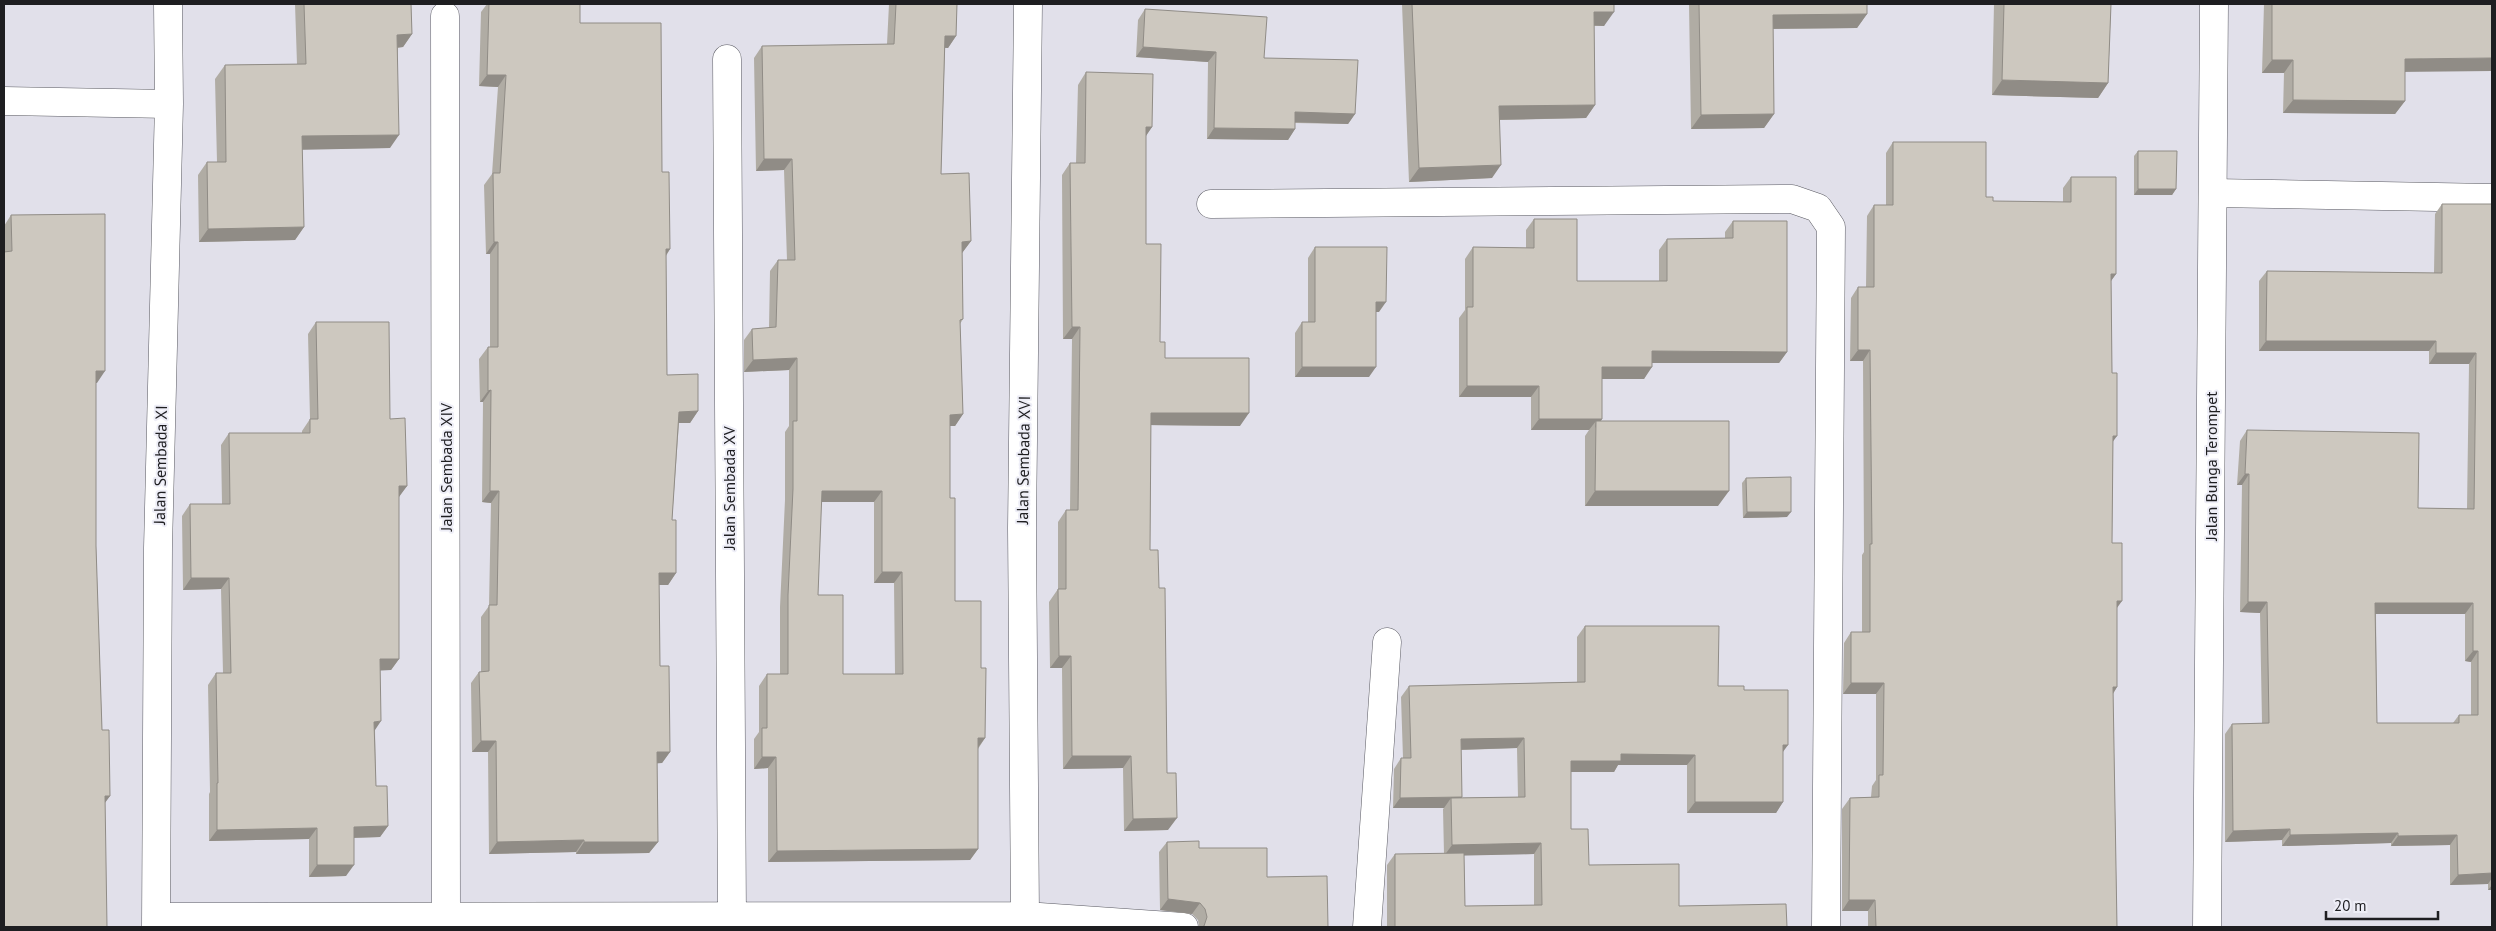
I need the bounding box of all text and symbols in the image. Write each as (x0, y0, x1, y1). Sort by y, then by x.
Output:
street label: Jalan Bunga Terompet (2201, 391, 2221, 542)
street label: Jalan Sembada XVI (1012, 396, 1034, 525)
street label: Jalan Sembada XIV (436, 402, 456, 532)
street label: Jalan Sembada XI (149, 405, 171, 526)
street label: Jalan Sembada XV (719, 425, 739, 551)
scale bar (2326, 888, 2438, 920)
text: 20 m (2334, 896, 2367, 915)

